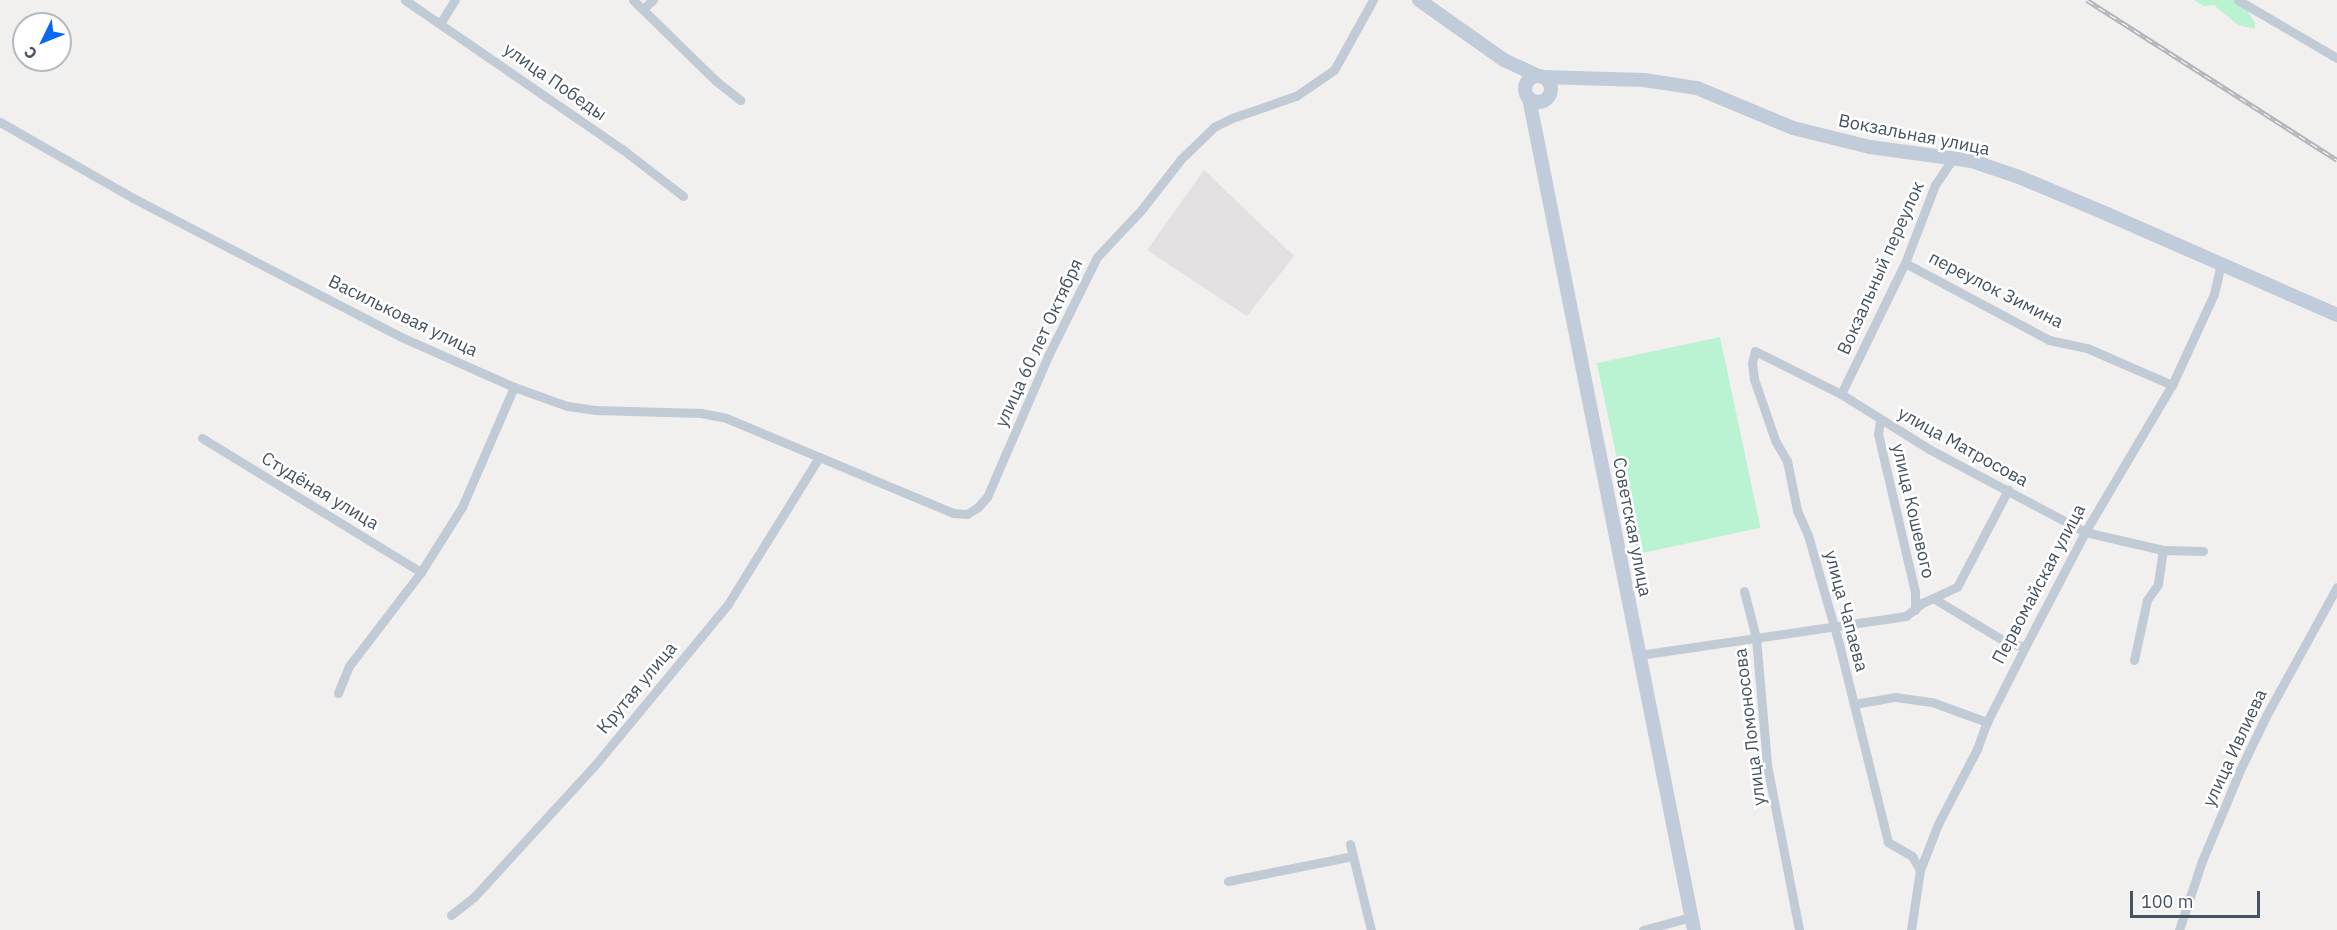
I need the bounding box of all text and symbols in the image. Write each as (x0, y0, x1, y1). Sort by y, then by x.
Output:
north arrow (12, 12, 72, 72)
street label: улица Победы (499, 39, 611, 125)
text: С (19, 42, 41, 64)
street label: Вокзальная улица (1836, 110, 1992, 160)
street label: Вокзальный переулок (1833, 178, 1929, 358)
street label: переулок Зимина (1925, 247, 2067, 333)
street label: улица 60 лет Октября (990, 255, 1088, 431)
street label: Васильковая улица (325, 270, 481, 362)
street label: улица Матросова (1894, 402, 2032, 492)
street label: улица Кошевого (1887, 442, 1939, 580)
street label: Студёная улица (257, 447, 383, 535)
street label: Советская улица (1608, 456, 1656, 598)
street label: Первомайская улица (1988, 500, 2090, 668)
street label: улица Чапаева (1819, 548, 1873, 674)
street label: Крутая улица (592, 638, 682, 738)
street label: улица Ломоносова (1730, 647, 1770, 807)
street label: улица Ивлиева (2198, 686, 2272, 810)
scale bar (2133, 879, 2264, 917)
text: 100 m (2141, 890, 2193, 913)

